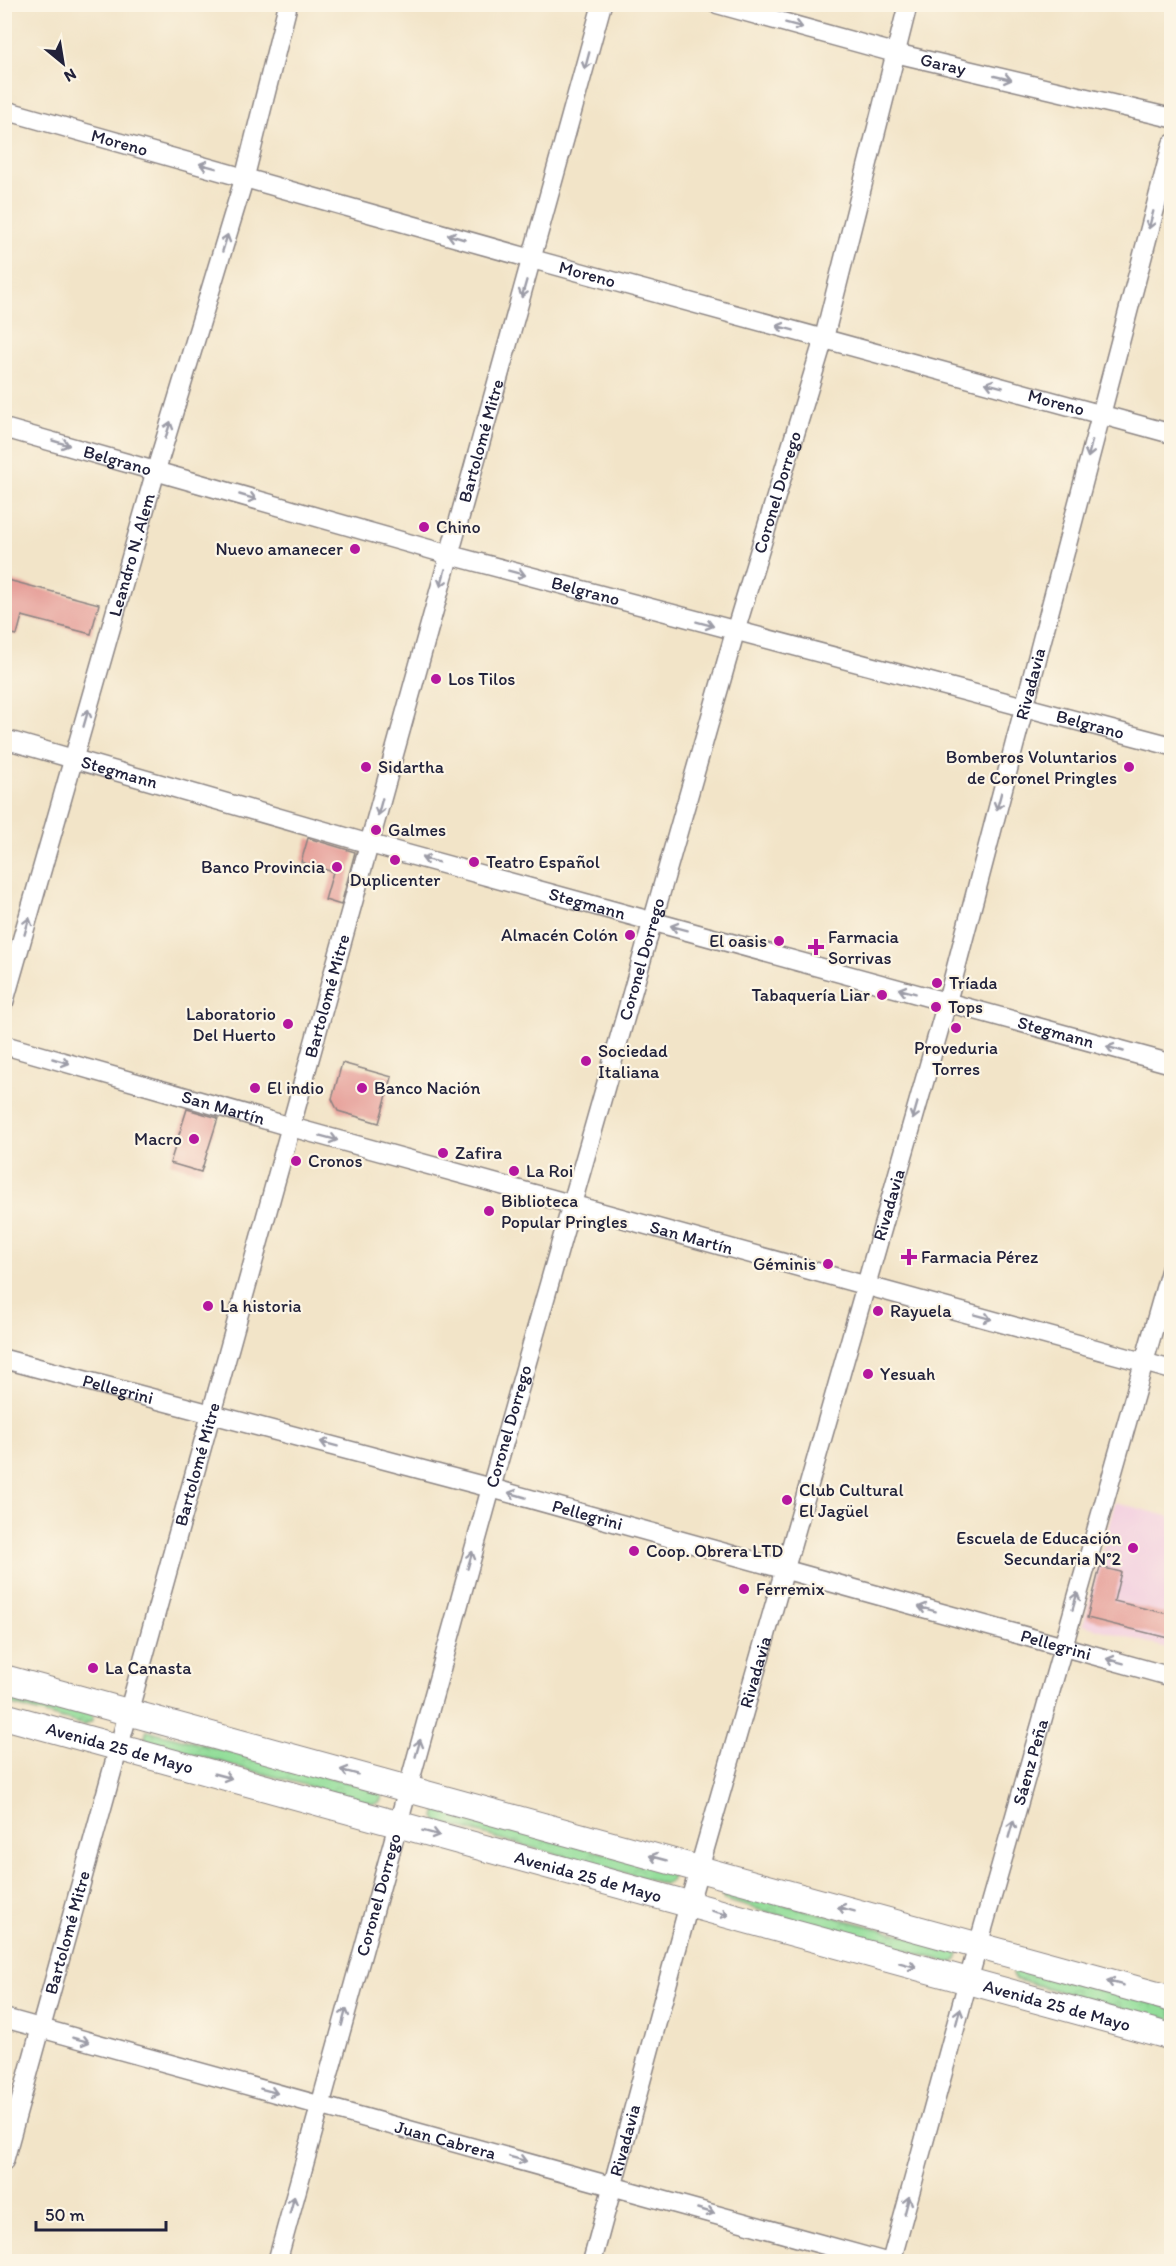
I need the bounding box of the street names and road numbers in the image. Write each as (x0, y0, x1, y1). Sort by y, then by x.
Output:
street label: Garay (918, 48, 969, 80)
street label: Moreno (89, 124, 150, 161)
street label: Moreno (557, 256, 618, 292)
street label: Bartolomé Mitre (453, 377, 508, 505)
street label: Moreno (1025, 384, 1087, 421)
street label: Coronel Dorrego (748, 429, 806, 556)
street label: Belgrano (81, 440, 154, 480)
street label: Leandro N. Alem (104, 490, 160, 619)
street label: Belgrano (549, 571, 622, 610)
street label: Rivadavia (1010, 645, 1050, 722)
street label: Belgrano (1054, 705, 1127, 744)
street label: Stegmann (79, 751, 160, 794)
street label: Stegmann (546, 883, 628, 925)
street label: Coronel Dorrego (614, 895, 670, 1023)
street label: Bartolomé Mitre (299, 932, 355, 1060)
street label: Stegmann (1015, 1011, 1097, 1053)
street label: San Martín (179, 1085, 267, 1130)
street label: Rivadavia (868, 1166, 910, 1243)
street label: San Martín (647, 1216, 736, 1259)
street label: Coronel Dorrego (481, 1363, 536, 1490)
street label: Pellegrini (80, 1369, 156, 1409)
street label: Bartolomé Mitre (170, 1400, 225, 1529)
street label: Pellegrini (550, 1495, 625, 1535)
street label: Pellegrini (1018, 1624, 1094, 1665)
street label: Rivadavia (735, 1634, 776, 1711)
street label: Sáenz Peña (1008, 1716, 1053, 1808)
street label: Avenida 25 de Mayo (44, 1717, 196, 1779)
street label: Coronel Dorrego (351, 1831, 406, 1959)
street label: Avenida 25 de Mayo (512, 1846, 664, 1907)
street label: Bartolomé Mitre (40, 1868, 95, 1997)
street label: Avenida 25 de Mayo (981, 1975, 1133, 2036)
street label: Rivadavia (605, 2102, 645, 2179)
street label: Juan Cabrera (392, 2116, 499, 2165)

